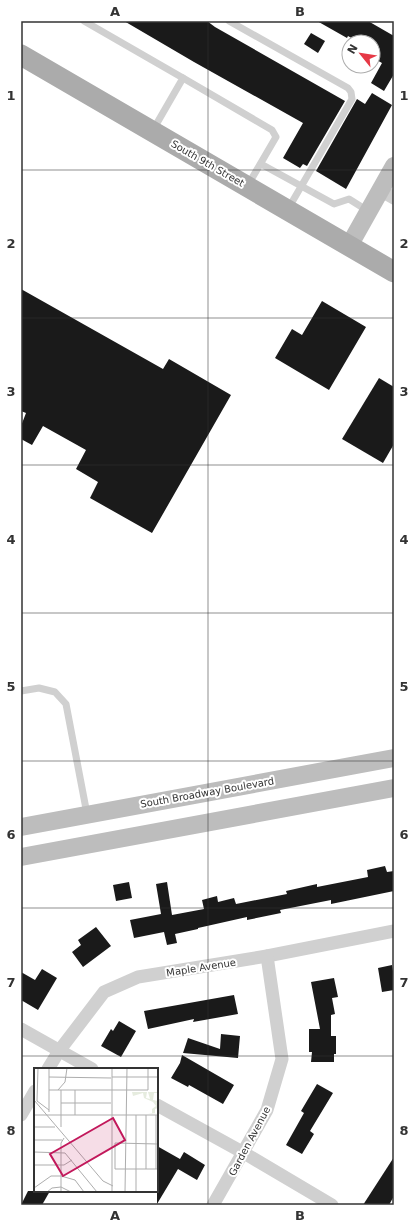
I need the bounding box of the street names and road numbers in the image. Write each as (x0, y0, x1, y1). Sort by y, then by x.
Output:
street label: South 9th Street (169, 138, 246, 189)
street label: South Broadway Boulevard (139, 775, 275, 810)
street label: Maple Avenue (165, 957, 237, 978)
street label: Garden Avenue (227, 1105, 272, 1178)

